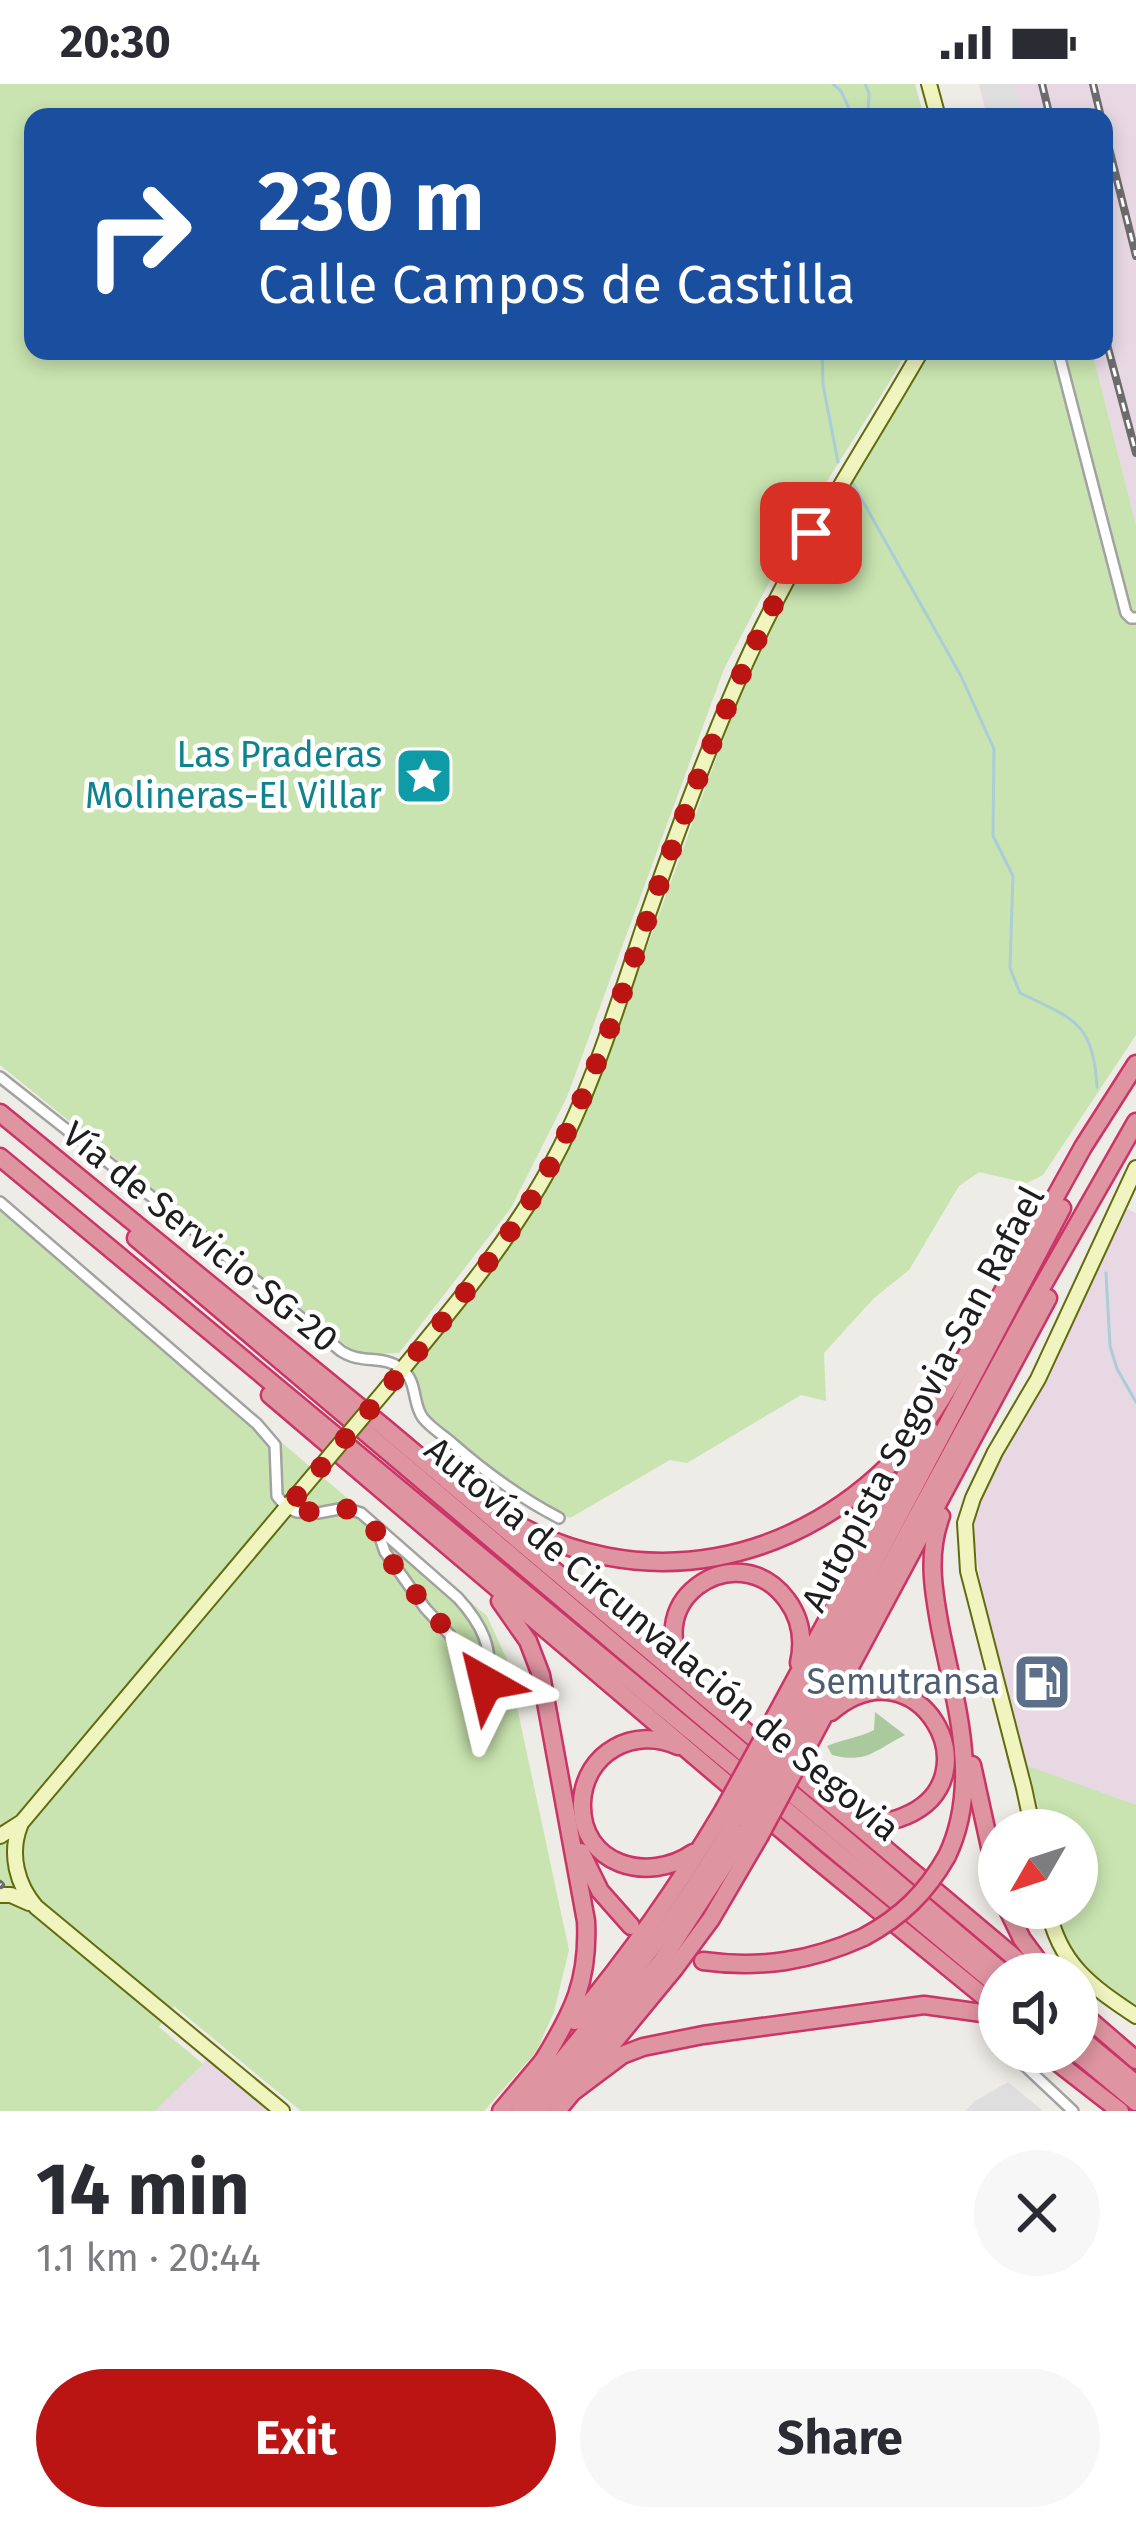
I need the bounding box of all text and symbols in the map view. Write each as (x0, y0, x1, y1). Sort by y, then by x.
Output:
text: 20:30 (60, 15, 171, 69)
text: 230 m (258, 151, 485, 252)
icon: right (60, 156, 216, 312)
text: Calle Campos de Castilla (258, 253, 855, 317)
pin (760, 482, 862, 584)
icon: arrive (778, 500, 844, 566)
place label: Las Praderas Molineras-El Villar (85, 733, 382, 818)
place icon: Las Praderas Molineras-El Villar (393, 745, 455, 807)
street label: Vía de Servicio SG-20 (53, 1112, 347, 1362)
street label: Autopista Segovia-San Rafael (792, 1179, 1054, 1619)
street label: Autovía de Circunvalación de Segovia (416, 1427, 908, 1851)
position arrow (423, 1620, 549, 1746)
fuel station icon: Semutransa (1011, 1651, 1073, 1713)
place label: Semutransa (807, 1660, 1000, 1704)
north arrow (978, 1809, 1098, 1929)
map controls (978, 1809, 1098, 2073)
button: sound (978, 1953, 1098, 2073)
text: 14 min (36, 2147, 250, 2233)
button: close (974, 2150, 1100, 2276)
text: 1.1 km · 20:44 (36, 2235, 261, 2281)
button: Exit (36, 2369, 556, 2507)
button: Share (580, 2369, 1100, 2507)

